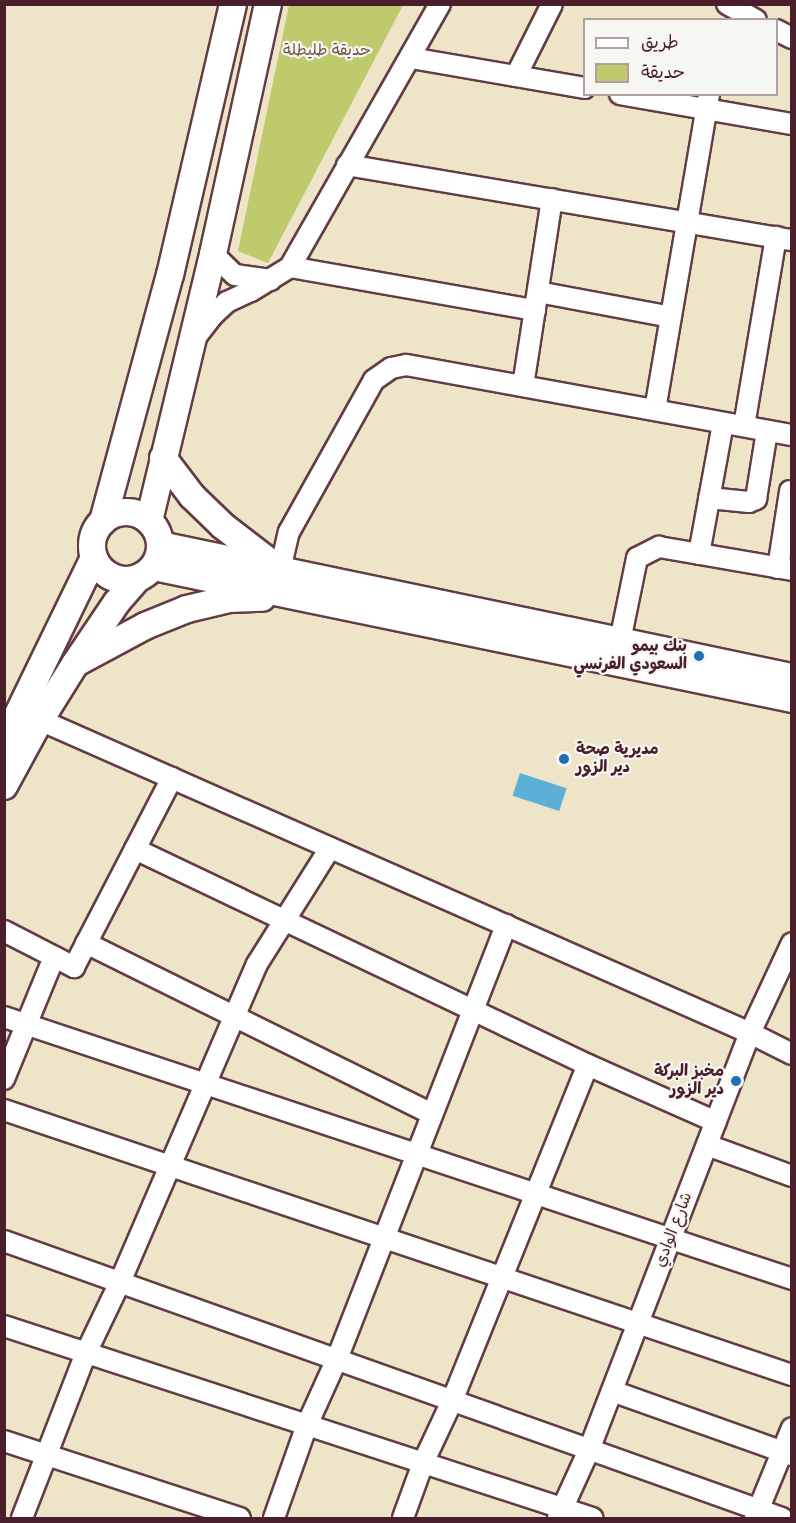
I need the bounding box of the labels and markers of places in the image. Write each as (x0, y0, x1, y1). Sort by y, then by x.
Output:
place label: بنك بيمو السعودي الفرنسي (573, 637, 687, 675)
marker: بنك بيمو السعودي الفرنسي (692, 649, 706, 663)
place label: مديرية صحة دير الزور (576, 740, 659, 778)
marker: مديرية صحة دير الزور (557, 752, 571, 766)
place label: مخبز البركة دير الزور (654, 1062, 724, 1100)
marker: مخبز البركة دير الزور (729, 1074, 743, 1088)

